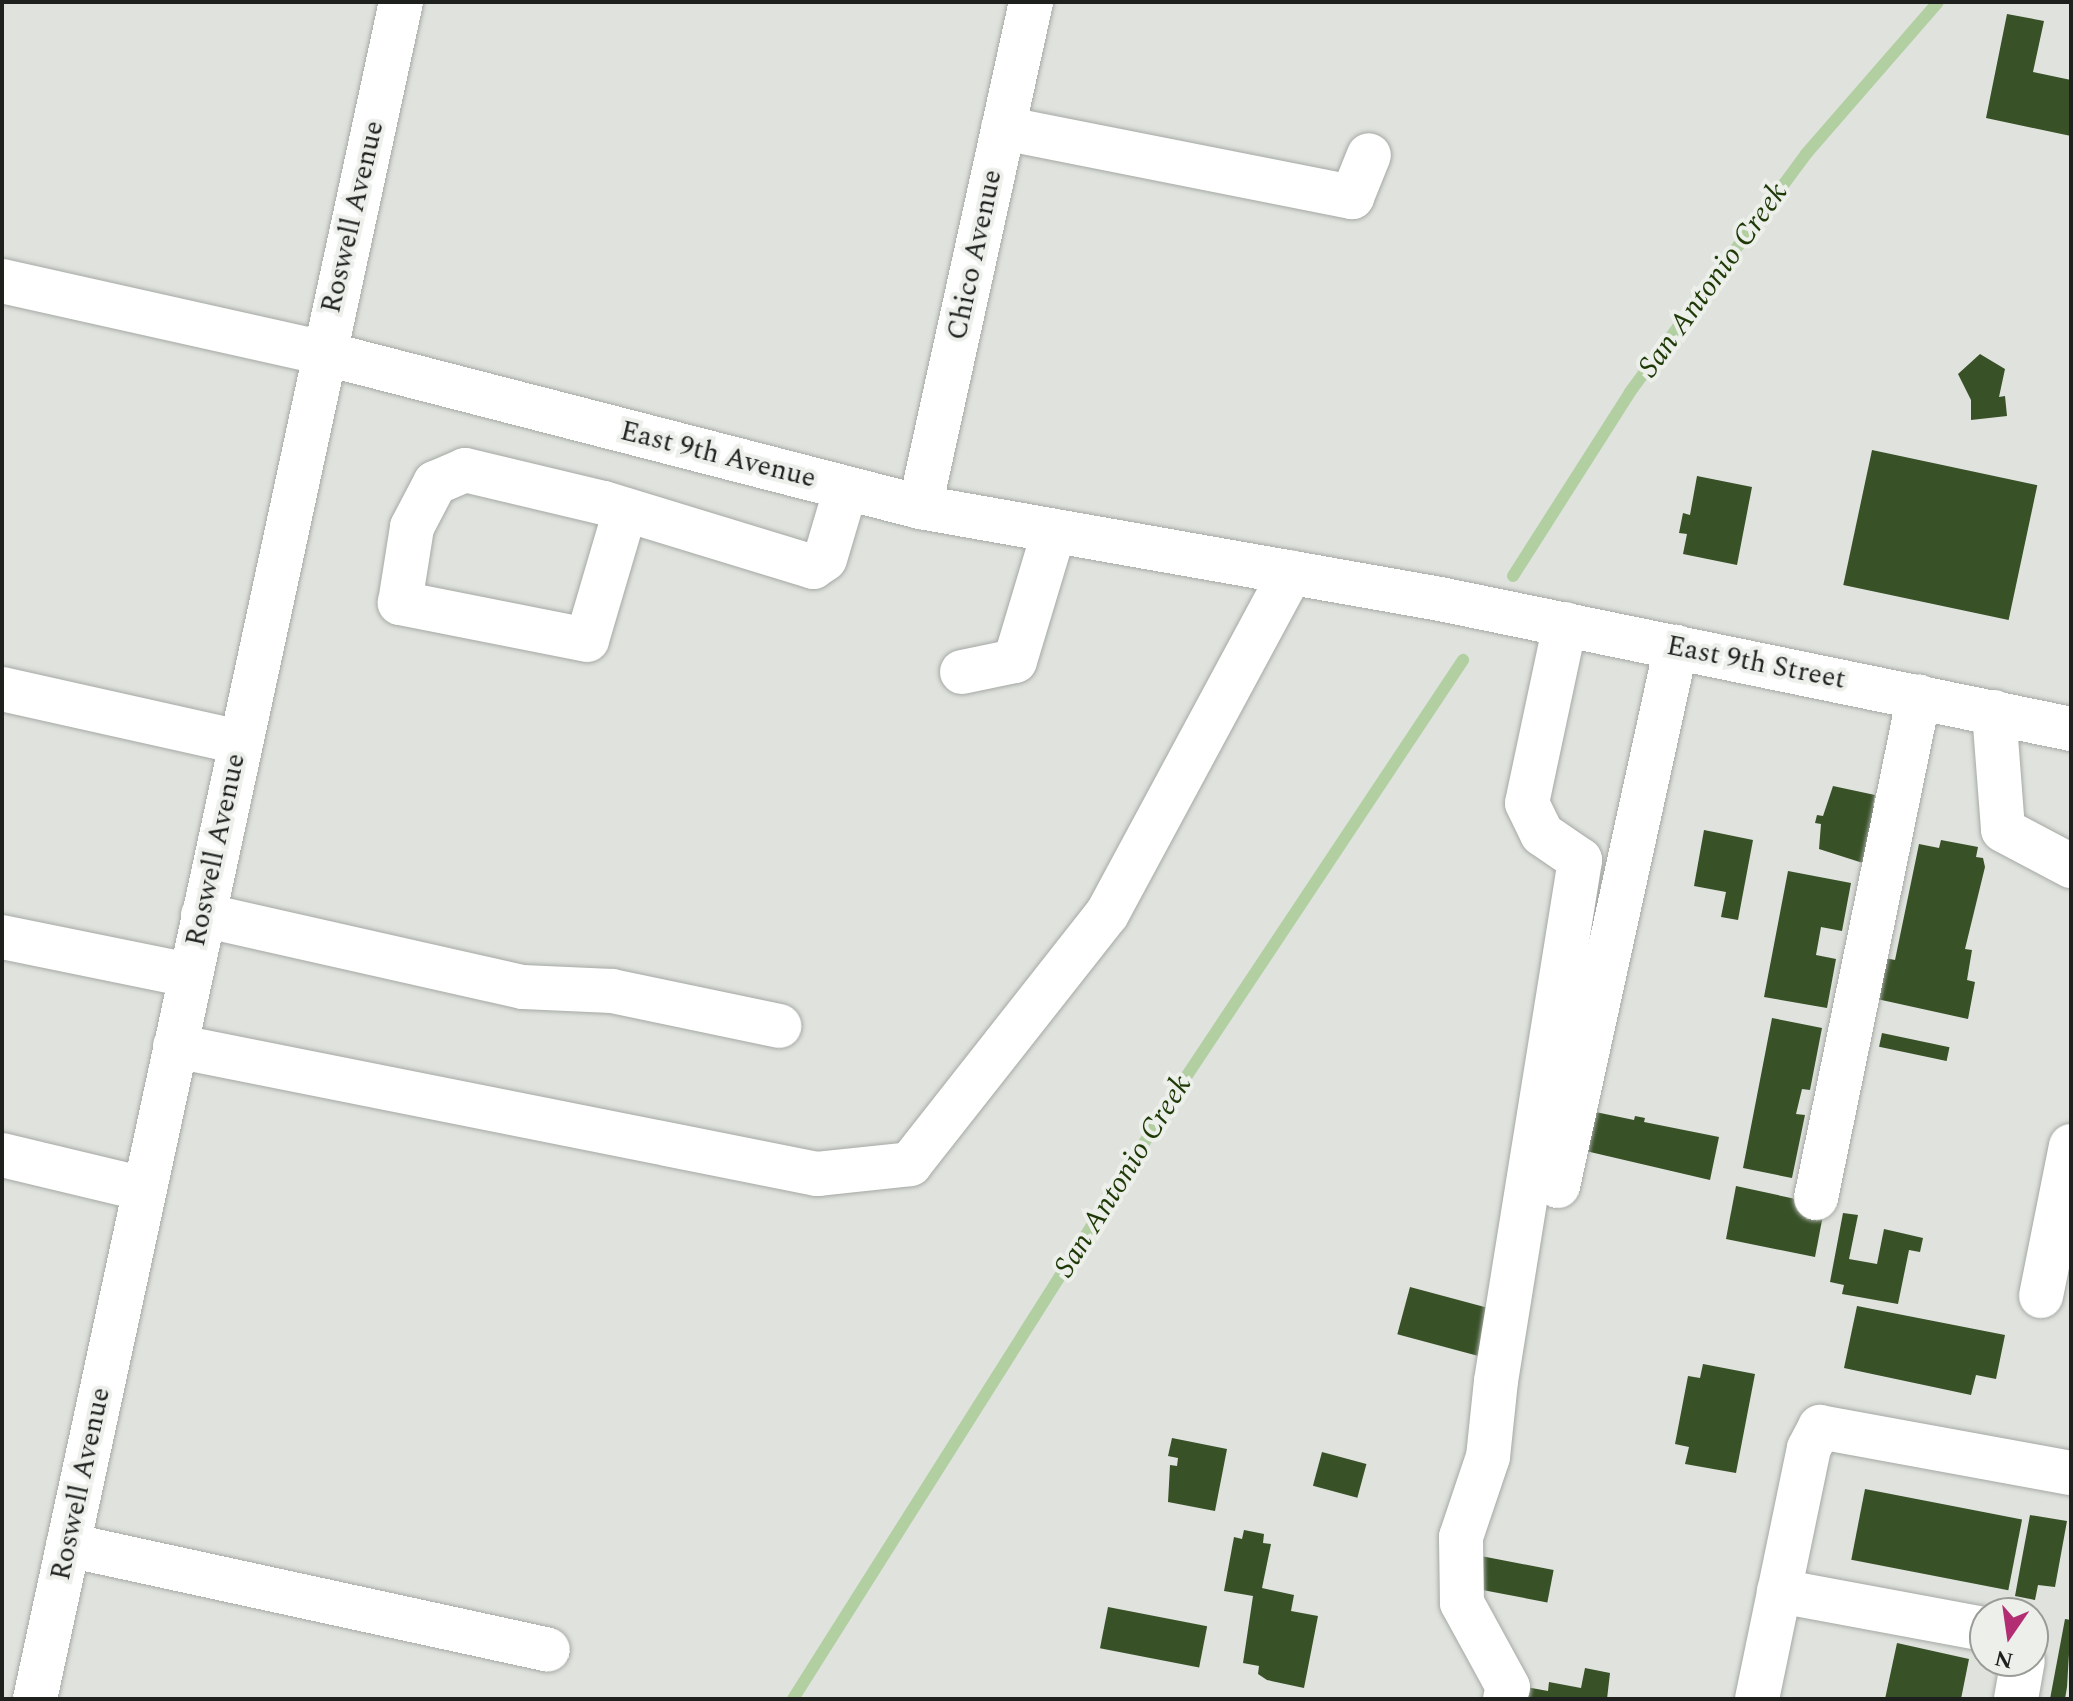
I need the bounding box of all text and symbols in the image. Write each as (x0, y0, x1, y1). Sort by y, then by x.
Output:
street label: Roswell Avenue (315, 118, 391, 316)
street label: Chico Avenue (941, 167, 1009, 343)
water label: San Antonio Creek (1630, 176, 1796, 384)
street label: East 9th Avenue (617, 414, 819, 496)
street label: East 9th Street (1664, 629, 1848, 697)
street label: Roswell Avenue (179, 751, 253, 949)
water label: San Antonio Creek (1046, 1068, 1200, 1284)
street label: Roswell Avenue (44, 1385, 118, 1583)
north arrow (1969, 1597, 2049, 1677)
text: N (1991, 1641, 2016, 1677)

